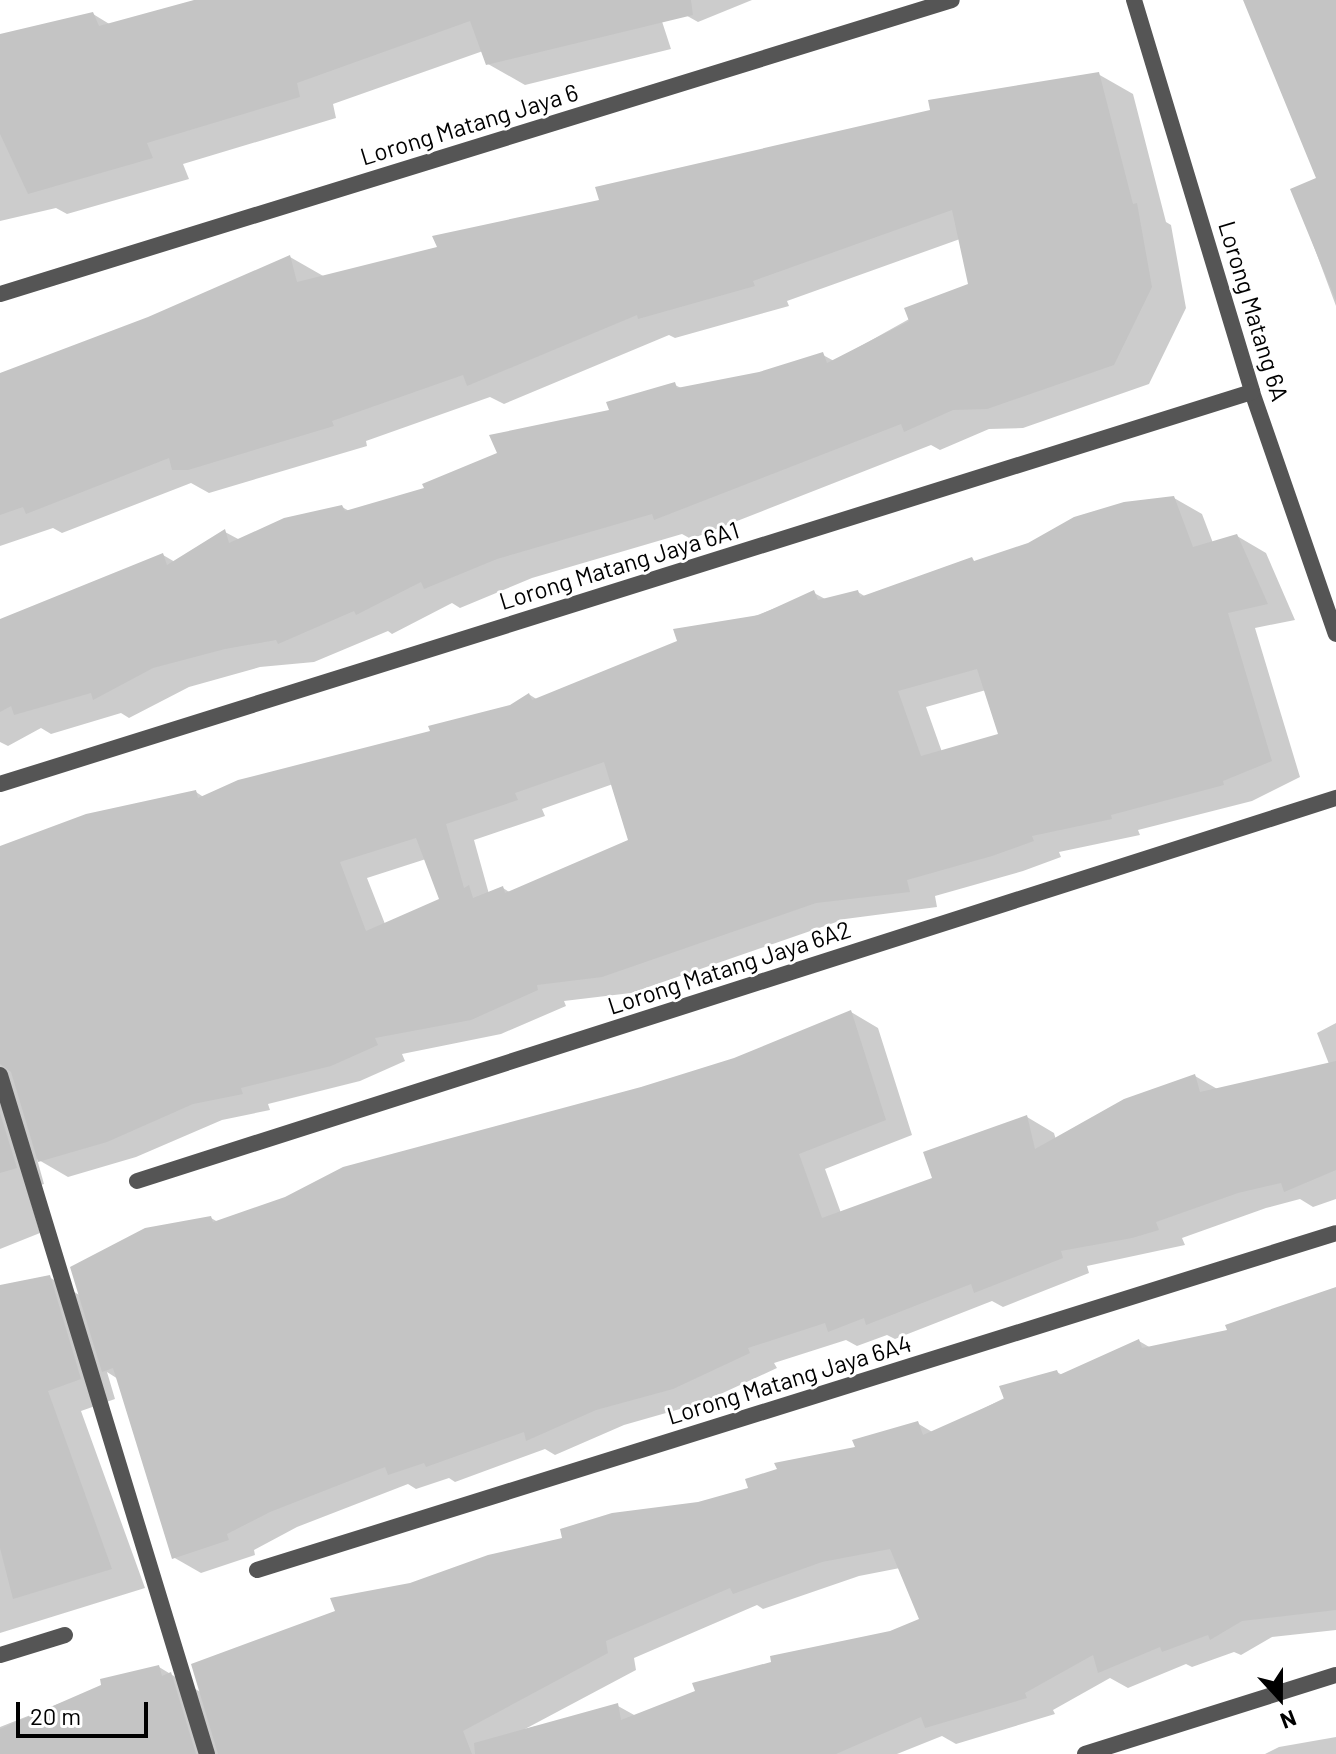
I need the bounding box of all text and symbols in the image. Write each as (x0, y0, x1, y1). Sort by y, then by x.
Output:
street label: Lorong Matang Jaya 6 (357, 77, 581, 171)
street label: Lorong Matang 6A (1213, 217, 1295, 405)
street label: Lorong Matang Jaya 6A1 (496, 515, 742, 615)
street label: Lorong Matang Jaya 6A2 (604, 914, 854, 1020)
street label: Lorong Matang Jaya 6A4 (663, 1328, 915, 1430)
north arrow (1240, 1658, 1320, 1738)
scale bar (20, 1686, 152, 1736)
text: 20 m (30, 1701, 81, 1730)
text: N (1277, 1706, 1300, 1735)

